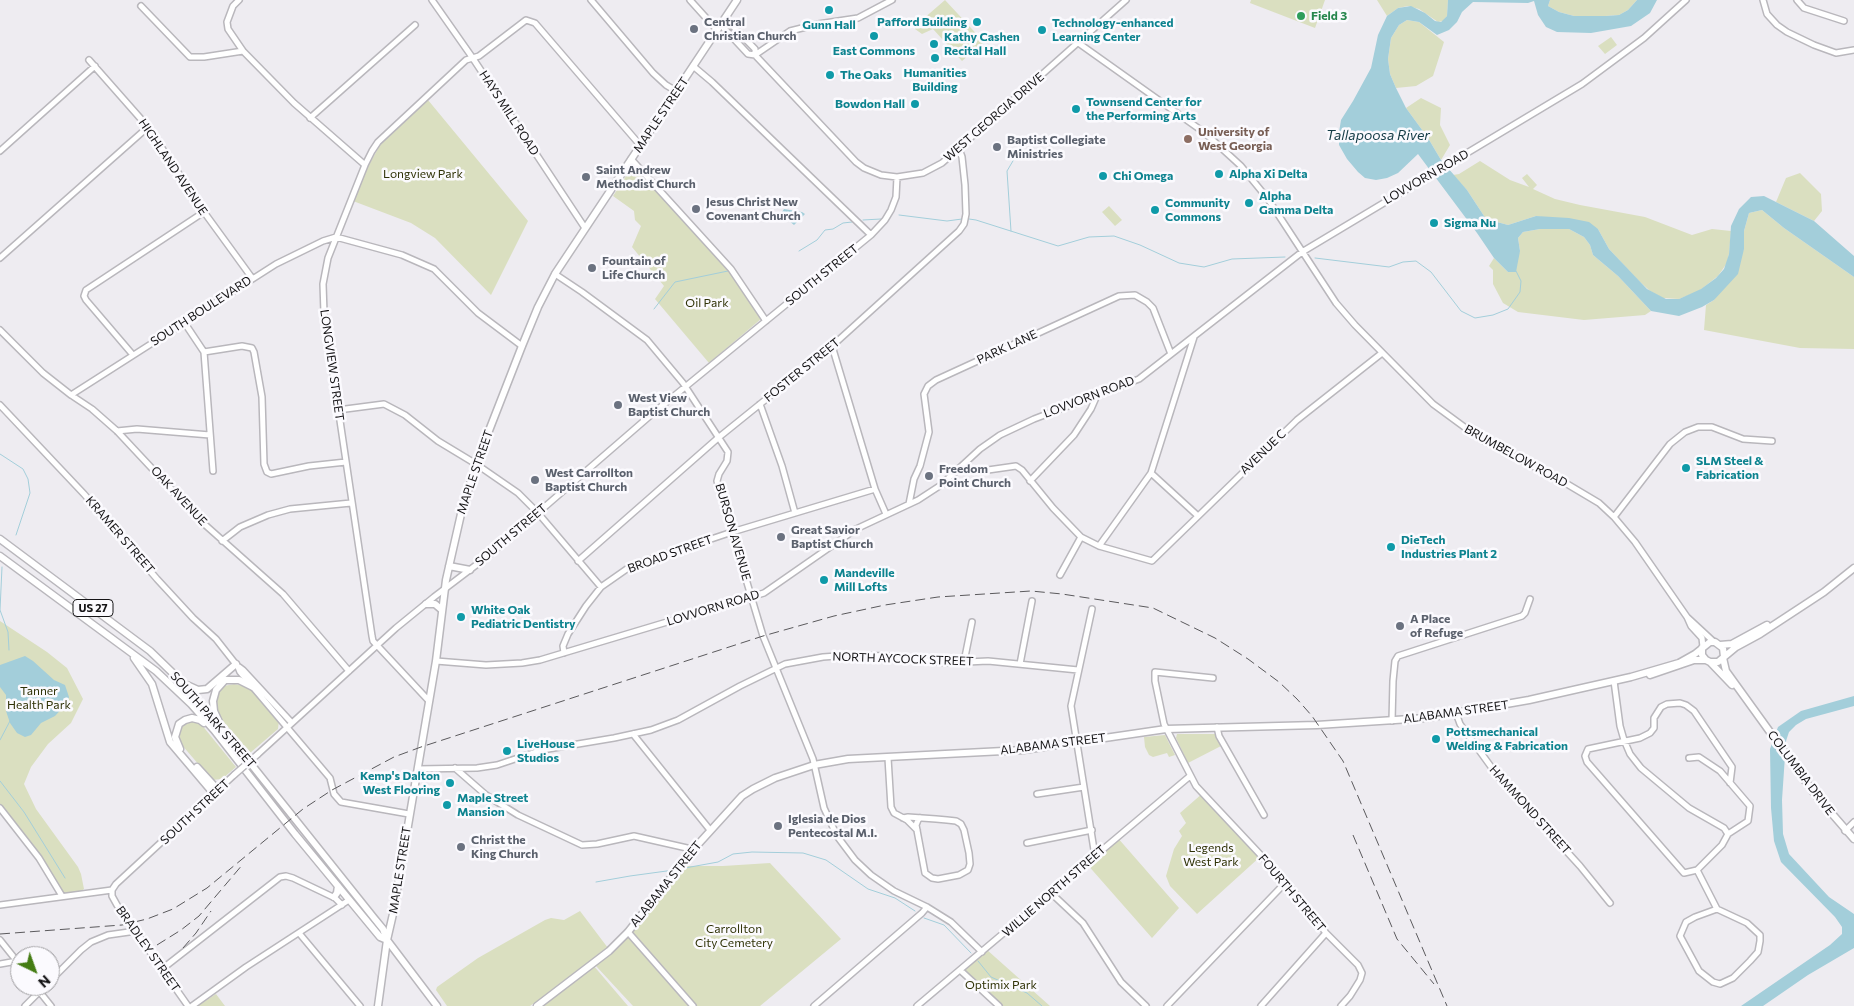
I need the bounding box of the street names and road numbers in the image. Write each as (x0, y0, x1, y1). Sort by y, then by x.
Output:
street label: HAYS MILL ROAD (476, 68, 542, 158)
street label: WEST GEORGIA DRIVE (941, 70, 1047, 164)
street label: MAPLE STREET (630, 74, 692, 156)
street label: HIGHLAND AVENUE (135, 116, 211, 218)
street label: LOVVORN ROAD (1381, 147, 1471, 207)
street label: SOUTH STREET (783, 241, 861, 309)
street label: SOUTH BOULEVARD (148, 273, 254, 349)
street label: LONGVIEW STREET (317, 309, 347, 421)
street label: PARK LANE (975, 327, 1039, 367)
street label: FOSTER STREET (761, 335, 843, 405)
street label: LOVVORN ROAD (1042, 373, 1136, 421)
street label: BRUMBELOW ROAD (1462, 422, 1570, 490)
street label: AVENUE C (1237, 427, 1289, 477)
street label: MAPLE STREET (454, 428, 496, 516)
street label: OAK AVENUE (148, 463, 210, 529)
street label: BURSON AVENUE (712, 482, 754, 582)
street label: KRAMER STREET (82, 493, 158, 577)
street label: SOUTH STREET (472, 501, 550, 569)
street label: BROAD STREET (626, 532, 714, 576)
street label: LOVVORN ROAD (665, 587, 761, 629)
road number: US 27 (73, 600, 113, 616)
street label: NORTH AYCOCK STREET (832, 649, 974, 669)
street label: SOUTH PARK STREET (167, 669, 259, 771)
street label: ALABAMA STREET (1402, 697, 1510, 727)
street label: COLUMBIA DRIVE (1765, 728, 1837, 818)
street label: ALABAMA STREET (999, 730, 1107, 758)
street label: HAMMOND STREET (1486, 763, 1574, 857)
street label: SOUTH STREET (157, 776, 233, 848)
street label: MAPLE STREET (386, 825, 414, 915)
street label: ALABAMA STREET (627, 838, 705, 930)
street label: WILLIE NORTH STREET (999, 842, 1109, 940)
street label: FOURTH STREET (1255, 851, 1329, 935)
street label: BRADLEY STREET (113, 903, 183, 995)

